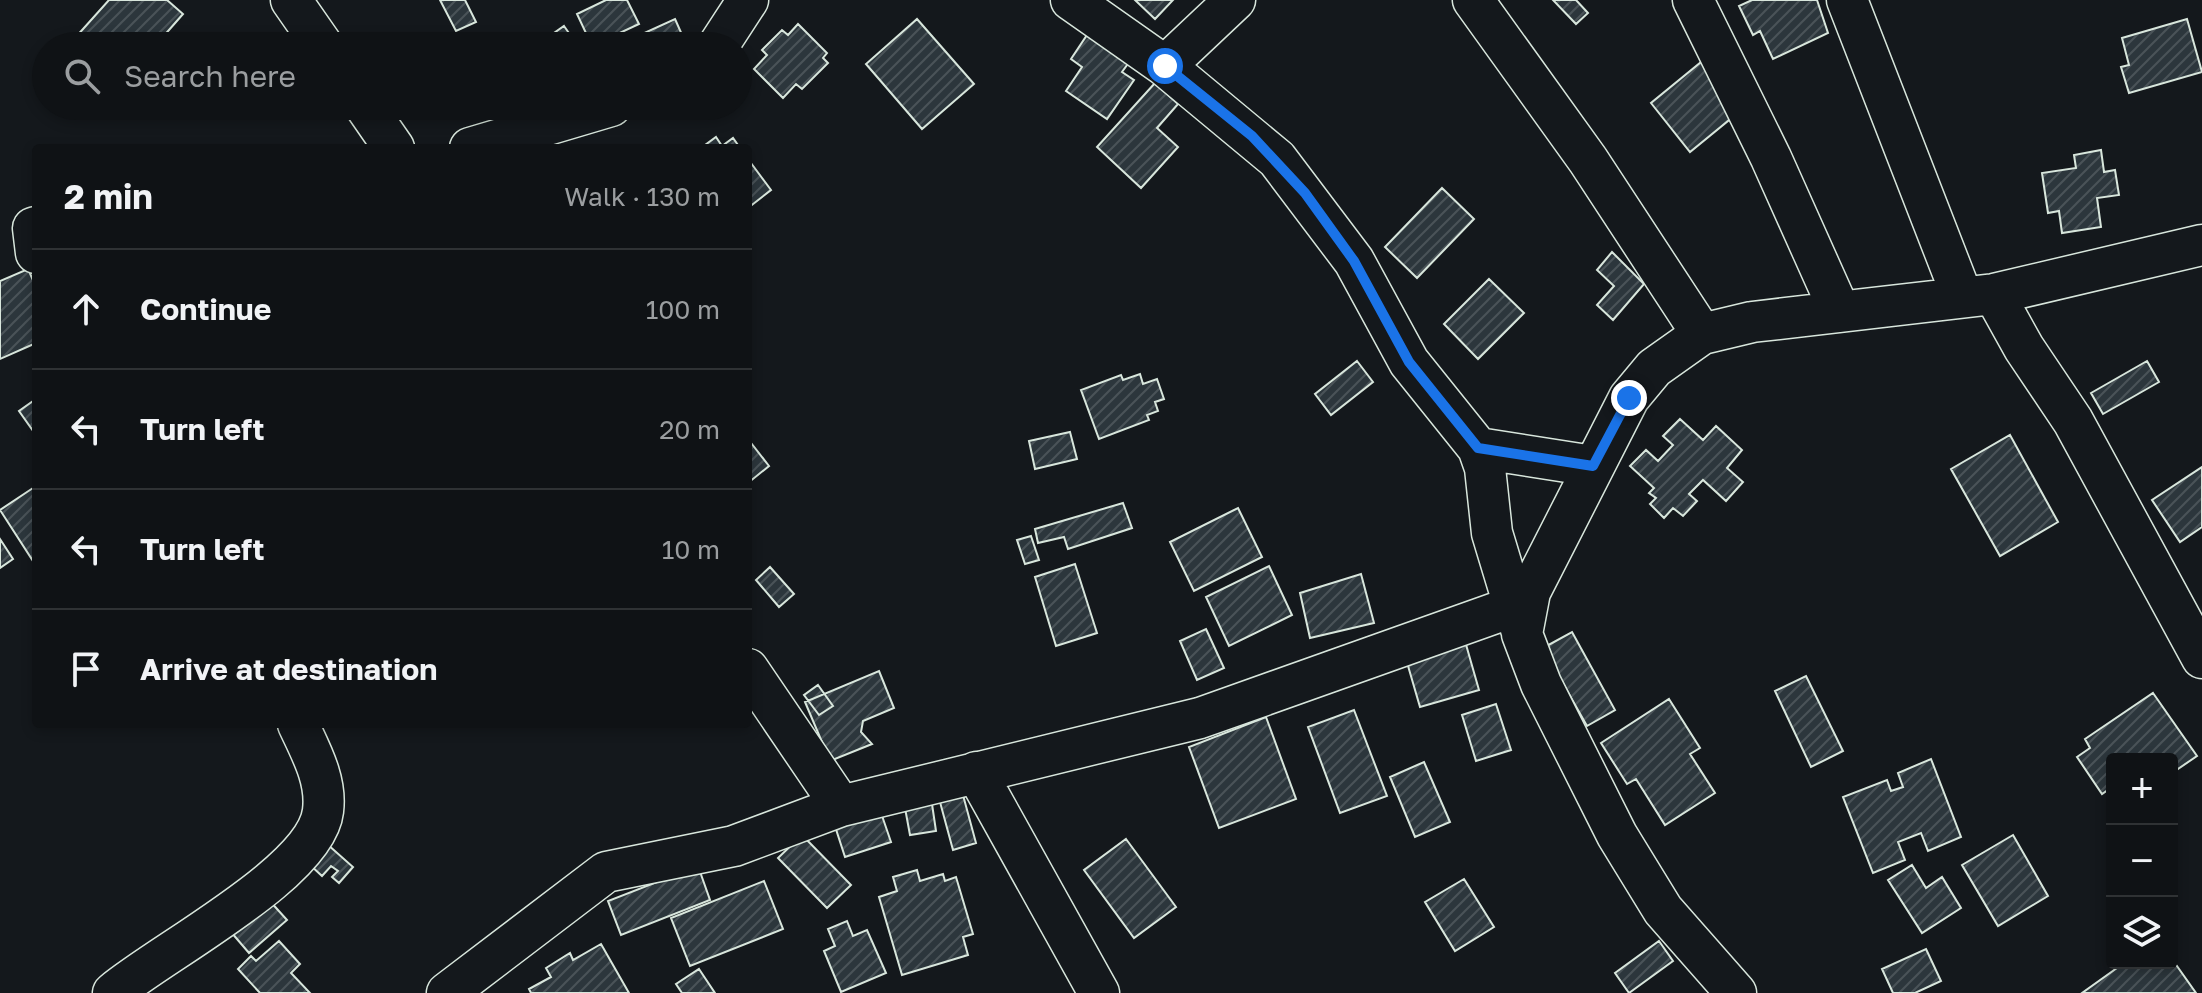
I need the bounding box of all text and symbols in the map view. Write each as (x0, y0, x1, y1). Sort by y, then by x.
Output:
search box (32, 32, 752, 120)
route start (1147, 48, 1183, 84)
icon: search (60, 54, 104, 98)
text: Search here (124, 58, 296, 94)
text: 2 min (64, 176, 153, 216)
text: Walk · 130 m (564, 181, 720, 212)
icon: ahead (64, 287, 108, 331)
text: Continue (140, 291, 271, 327)
text: 100 m (646, 294, 720, 325)
route end (1611, 380, 1647, 416)
icon: left (64, 407, 108, 451)
text: Turn left (140, 411, 265, 447)
text: 20 m (659, 414, 720, 445)
icon: left (64, 527, 108, 571)
text: Turn left (140, 531, 265, 567)
text: 10 m (662, 534, 720, 565)
icon: arrive (64, 647, 108, 691)
text: Arrive at destination (140, 651, 437, 687)
map controls (2106, 753, 2178, 969)
button: + (2106, 753, 2178, 825)
button: − (2106, 825, 2178, 897)
button: layers (2106, 897, 2178, 969)

